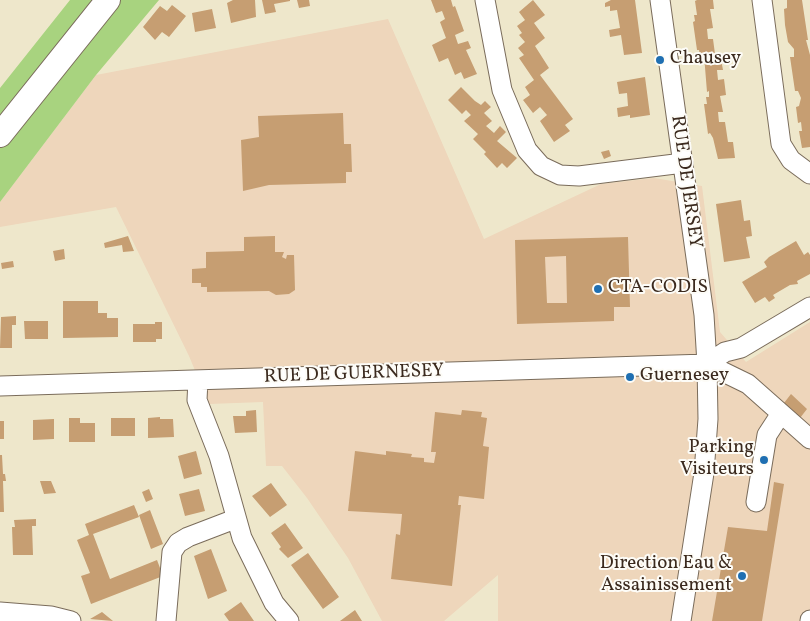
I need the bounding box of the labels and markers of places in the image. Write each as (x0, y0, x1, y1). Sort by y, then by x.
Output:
place label: Chausey (670, 49, 741, 71)
marker: Chausey (654, 54, 666, 66)
place label: CTA-CODIS (608, 278, 708, 300)
marker: CTA-CODIS (592, 283, 604, 295)
place label: Guernesey (640, 366, 729, 388)
marker: Guernesey (624, 371, 636, 383)
place label: Parking Visiteurs (680, 438, 754, 482)
marker: Parking Visiteurs (758, 454, 770, 466)
place label: Direction Eau & Assainissement (600, 554, 732, 598)
marker: Direction Eau & Assainissement (736, 570, 748, 582)

